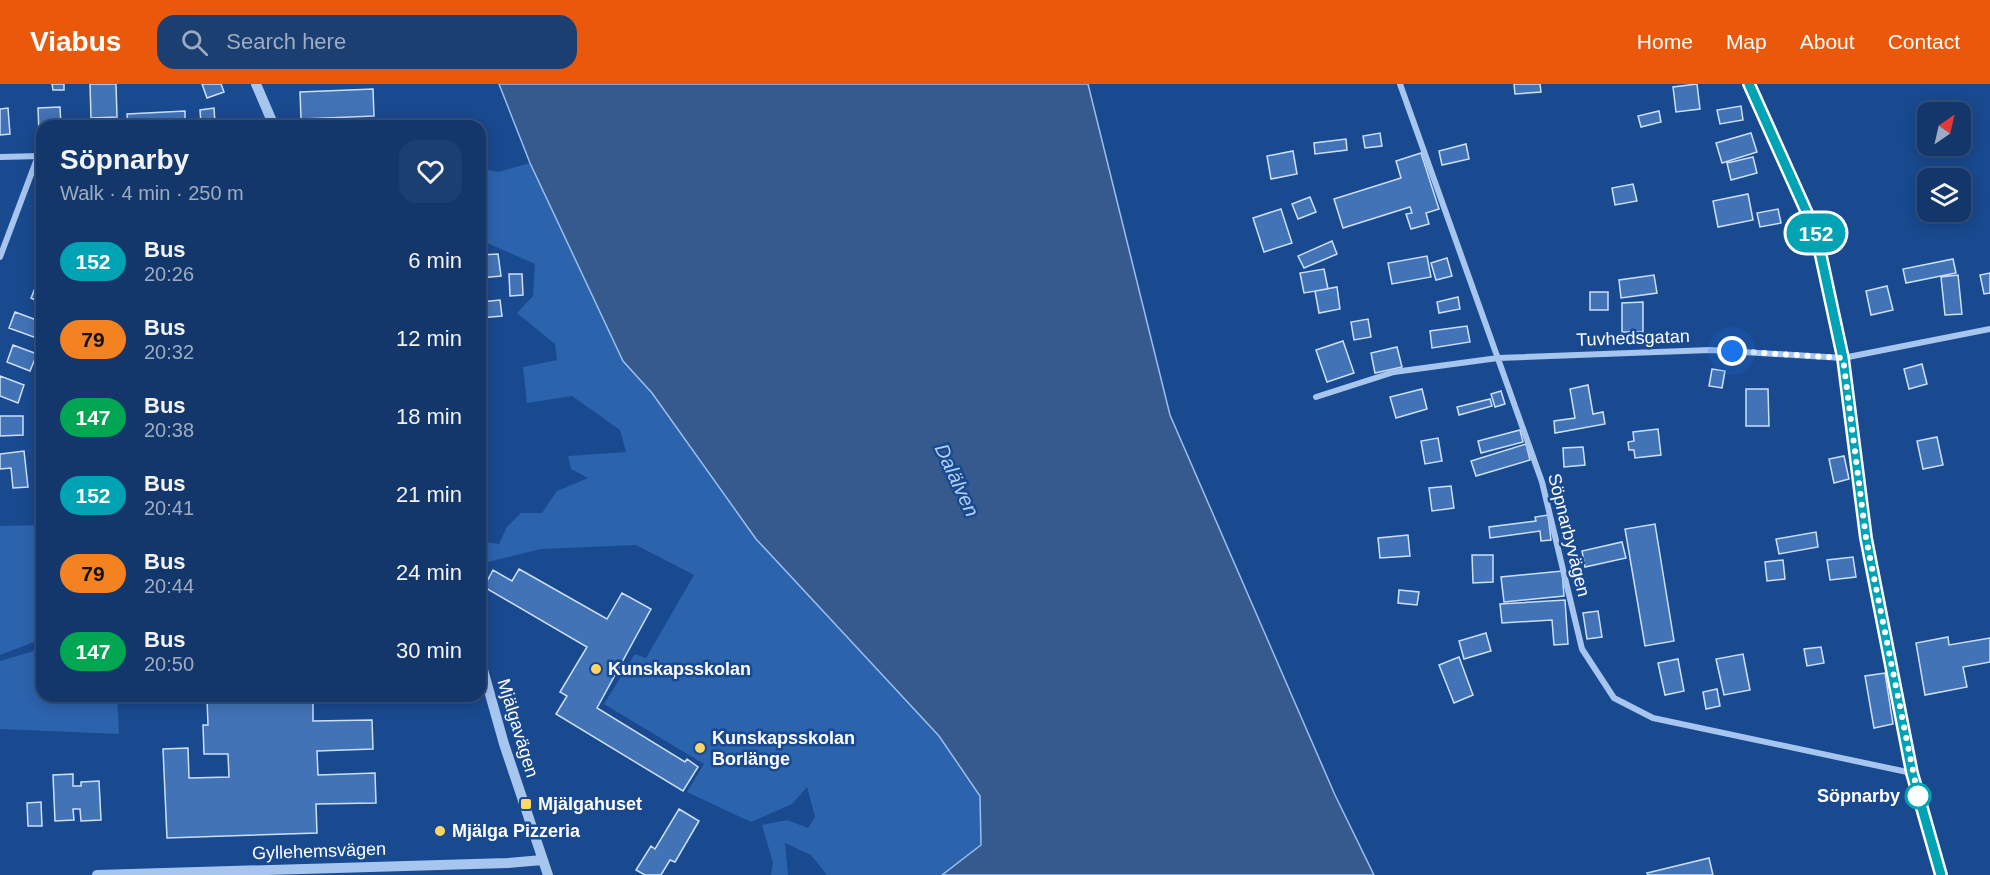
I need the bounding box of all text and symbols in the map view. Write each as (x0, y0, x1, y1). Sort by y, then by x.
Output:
search box (157, 15, 577, 69)
text: Viabus (30, 26, 121, 57)
icon: search (178, 26, 211, 59)
text: Search here (226, 29, 346, 54)
text: Home (1637, 30, 1693, 53)
text: Map (1726, 30, 1767, 53)
text: About (1800, 30, 1855, 53)
text: Contact (1888, 30, 1960, 53)
north arrow (1917, 102, 1971, 156)
map controls (1917, 102, 1971, 222)
button: heart (399, 140, 462, 203)
text: Söpnarby (60, 144, 189, 175)
button: layers (1917, 168, 1971, 222)
text: Walk · 4 min · 250 m (60, 182, 244, 204)
line badge: 152 (1782, 214, 1850, 252)
text: 152 (1798, 222, 1834, 245)
text: Bus (144, 237, 186, 262)
text: 6 min (408, 248, 462, 273)
text: 152 (75, 250, 111, 273)
text: 20:26 (144, 263, 194, 285)
text: Bus (144, 315, 186, 340)
text: 12 min (396, 326, 462, 351)
street label: Tuvhedsgatan (1576, 326, 1690, 350)
text: 79 (81, 328, 105, 351)
your location (1717, 336, 1747, 366)
text: 20:32 (144, 341, 194, 363)
text: Bus (144, 393, 186, 418)
text: 18 min (396, 404, 462, 429)
text: 147 (75, 406, 111, 429)
text: 20:38 (144, 419, 194, 441)
water label: Dalälven (931, 440, 983, 520)
text: Bus (144, 471, 186, 496)
street label: Söpnarbyvägen (1544, 471, 1594, 599)
text: 21 min (396, 482, 462, 507)
text: 152 (75, 484, 111, 507)
text: 20:41 (144, 497, 194, 519)
text: Bus (144, 549, 186, 574)
text: 24 min (396, 560, 462, 585)
text: 79 (81, 562, 105, 585)
text: 20:44 (144, 575, 194, 597)
text: Bus (144, 627, 186, 652)
text: 30 min (396, 638, 462, 663)
text: 147 (75, 640, 111, 663)
text: 20:50 (144, 653, 194, 675)
place label: Kunskapsskolan (608, 659, 751, 679)
marker: Kunskapsskolan (589, 662, 603, 676)
street label: Mjälgavägen (494, 676, 542, 780)
place label: Kunskapsskolan Borlänge (712, 728, 855, 769)
marker: Kunskapsskolan Borlänge (693, 741, 707, 755)
marker: Söpnarby (1905, 783, 1931, 809)
place label: Söpnarby (1817, 786, 1900, 806)
place label: Mjälgahuset (538, 794, 642, 814)
marker: Mjälgahuset (519, 797, 533, 811)
place label: Mjälga Pizzeria (452, 821, 581, 841)
marker: Mjälga Pizzeria (433, 824, 447, 838)
street label: Gyllehemsvägen (252, 839, 386, 863)

